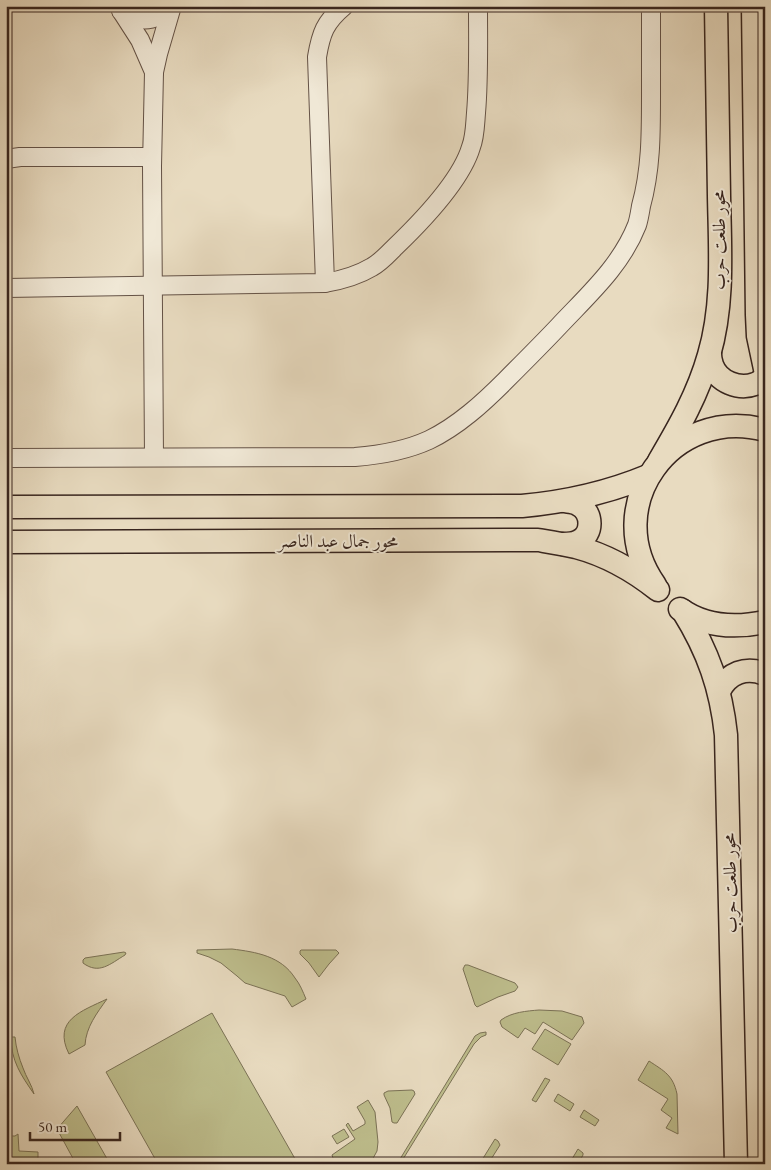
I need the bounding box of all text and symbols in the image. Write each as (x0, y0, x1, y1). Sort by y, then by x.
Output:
street label: محور طلعت حرب (707, 190, 730, 290)
street label: محور جمال عبد الناصر (276, 529, 398, 553)
street label: محور طلعت حرب (717, 833, 742, 933)
scale bar (30, 1110, 120, 1142)
text: 50 m (38, 1117, 67, 1136)

